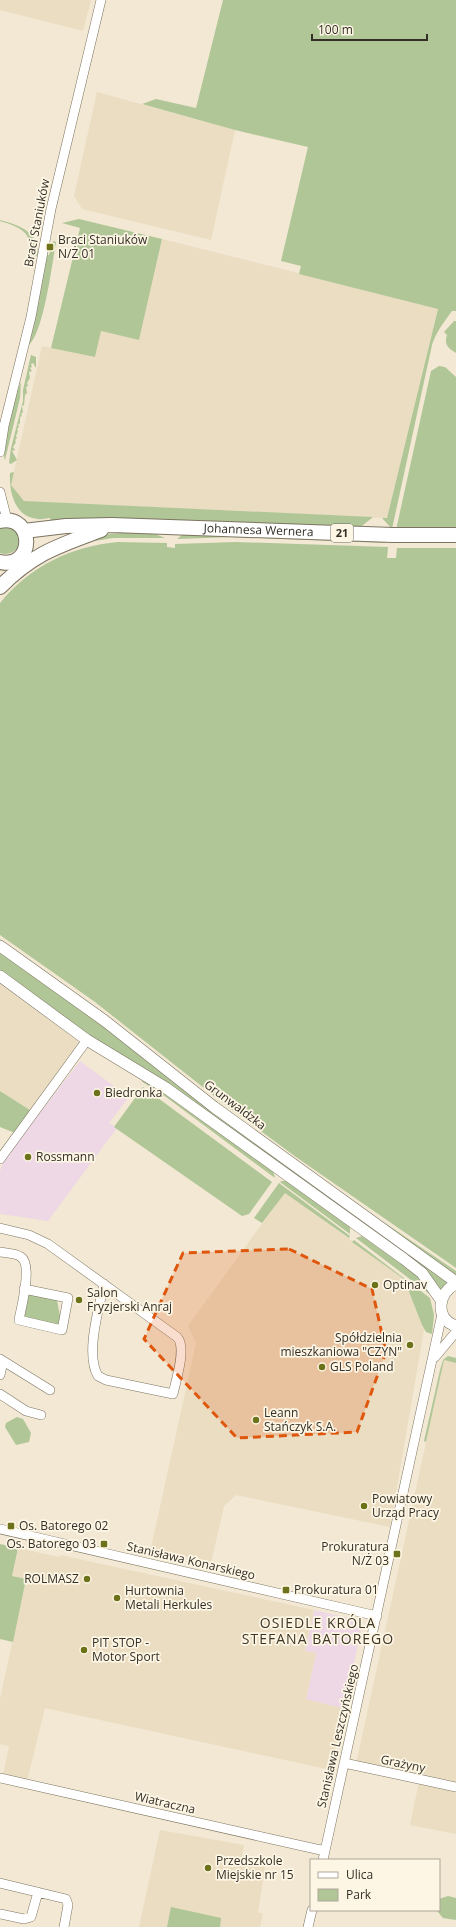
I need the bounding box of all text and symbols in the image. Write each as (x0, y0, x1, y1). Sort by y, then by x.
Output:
scale bar (312, 16, 427, 42)
text: 100 m (318, 21, 353, 38)
street label: Braci Staniuków (20, 177, 54, 268)
place label: Braci Staniuków N/Ż 01 (58, 231, 148, 262)
marker: Braci Staniuków N/Ż 01 (45, 242, 55, 252)
street label: Johannesa Wernera (202, 519, 314, 540)
road number: 21 (331, 524, 353, 542)
street label: Grunwaldzka (201, 1076, 270, 1133)
place label: Biedronka (105, 1084, 162, 1101)
marker: Biedronka (92, 1088, 102, 1098)
place label: Rossmann (36, 1148, 95, 1165)
marker: Rossmann (23, 1152, 33, 1162)
place label: Optinav (383, 1276, 427, 1293)
marker: Optinav (370, 1280, 380, 1290)
place label: Salon Fryzjerski Anraj (87, 1284, 172, 1315)
marker: Salon Fryzjerski Anraj (74, 1295, 84, 1305)
place label: Spółdzielnia mieszkaniowa "CZYN" (280, 1329, 402, 1360)
marker: Spółdzielnia mieszkaniowa "CZYN" (405, 1340, 415, 1350)
place label: GLS Poland (330, 1358, 394, 1375)
marker: GLS Poland (317, 1362, 327, 1372)
place label: Leann Stańczyk S.A. (264, 1404, 336, 1435)
marker: Leann Stańczyk S.A. (251, 1415, 261, 1425)
place label: Powiatowy Urząd Pracy (372, 1490, 440, 1521)
marker: Powiatowy Urząd Pracy (359, 1501, 369, 1511)
place label: Os. Batorego 02 (19, 1517, 109, 1534)
marker: Os. Batorego 02 (6, 1521, 16, 1531)
place label: Os. Batorego 03 (7, 1535, 96, 1552)
street label: Stanisława Konarskiego (125, 1537, 257, 1584)
place label: Prokuratura N/Ż 03 (321, 1538, 389, 1569)
marker: Os. Batorego 03 (99, 1539, 109, 1549)
marker: Prokuratura N/Ż 03 (392, 1549, 402, 1559)
place label: ROLMASZ (24, 1570, 79, 1587)
marker: ROLMASZ (82, 1574, 92, 1584)
place label: Prokuratura 01 (294, 1581, 379, 1598)
place label: Hurtownia Metali Herkules (125, 1582, 213, 1613)
marker: Prokuratura 01 (281, 1585, 291, 1595)
marker: Hurtownia Metali Herkules (112, 1593, 122, 1603)
district label: OSIEDLE KRÓLA STEFANA BATOREGO (242, 1613, 394, 1648)
place label: PIT STOP - Motor Sport (92, 1634, 160, 1665)
marker: PIT STOP - Motor Sport (79, 1645, 89, 1655)
street label: Stanisława Leszczyńskiego (313, 1662, 362, 1809)
street label: Grażyny (379, 1750, 428, 1777)
street label: Wiatraczna (133, 1787, 197, 1818)
place label: Przedszkole Miejskie nr 15 (216, 1852, 294, 1883)
legend (310, 1859, 440, 1911)
marker: Przedszkole Miejskie nr 15 (203, 1863, 213, 1873)
text: Ulica (346, 1866, 373, 1883)
text: Park (346, 1886, 372, 1903)

